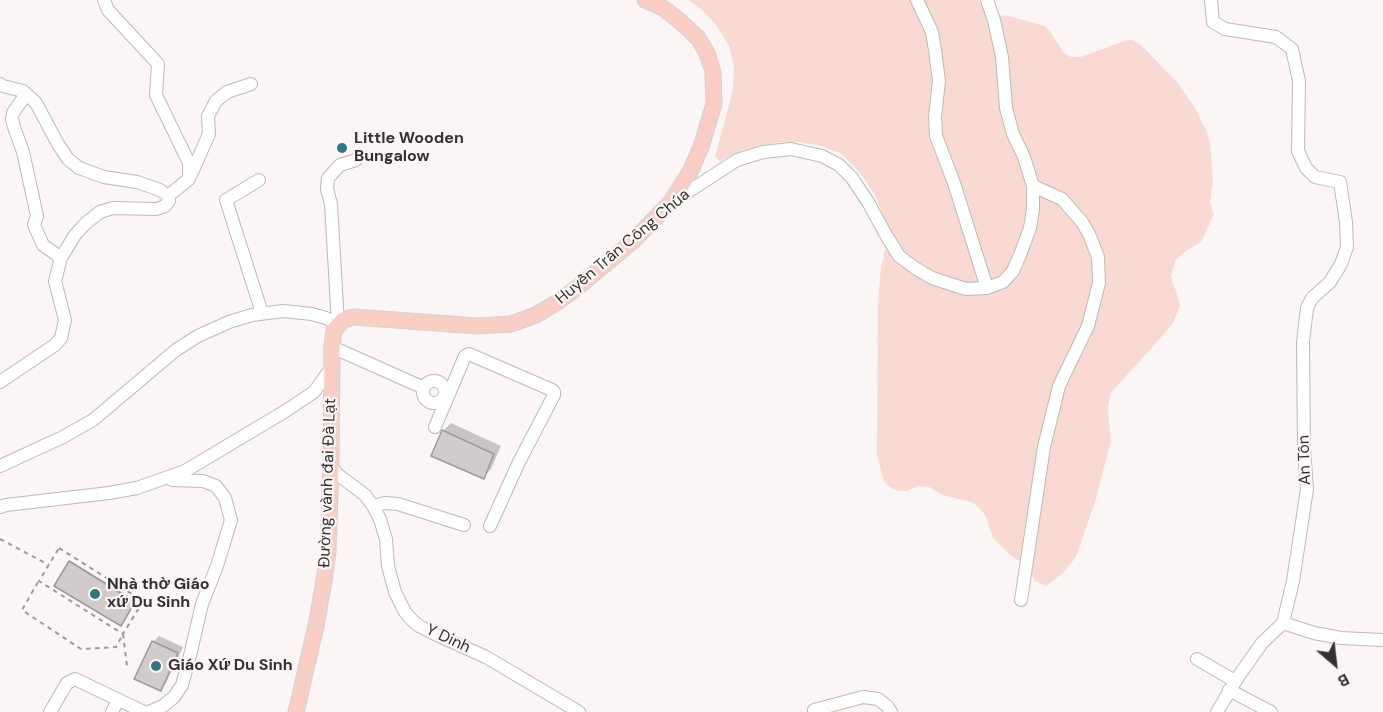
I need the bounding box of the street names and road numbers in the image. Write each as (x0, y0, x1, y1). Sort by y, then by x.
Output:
street label: Huyền Trân Công Chúa (552, 185, 694, 309)
street label: Đường vành đai Đà Lạt (315, 398, 341, 568)
street label: An Tôn (1295, 435, 1315, 485)
street label: Y Dinh (423, 620, 473, 658)

